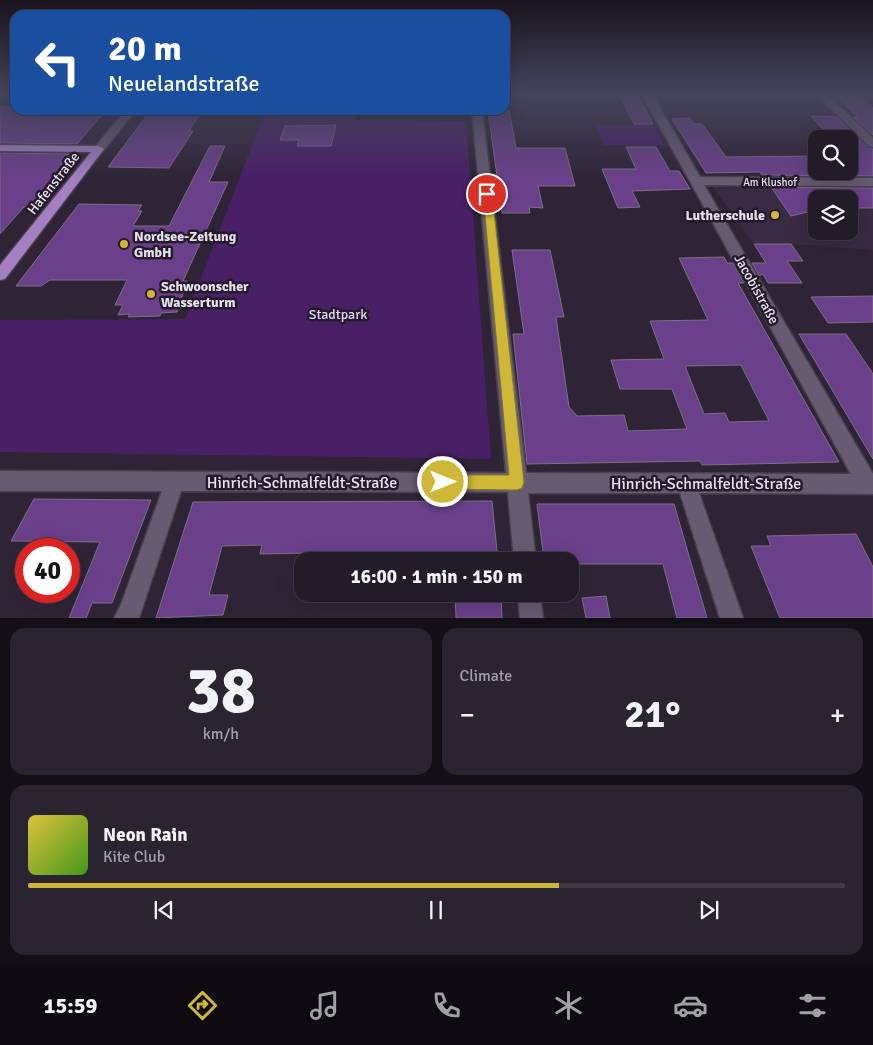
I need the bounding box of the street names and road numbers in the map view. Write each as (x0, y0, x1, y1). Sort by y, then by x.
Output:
street label: Hafenstraße (24, 149, 83, 218)
street label: Am Klushof (743, 176, 798, 189)
street label: Jacobistraße (730, 251, 783, 327)
street label: Hinrich-Schmalfeldt-Straße (207, 473, 397, 493)
street label: Hinrich-Schmalfeldt-Straße (611, 474, 801, 494)

